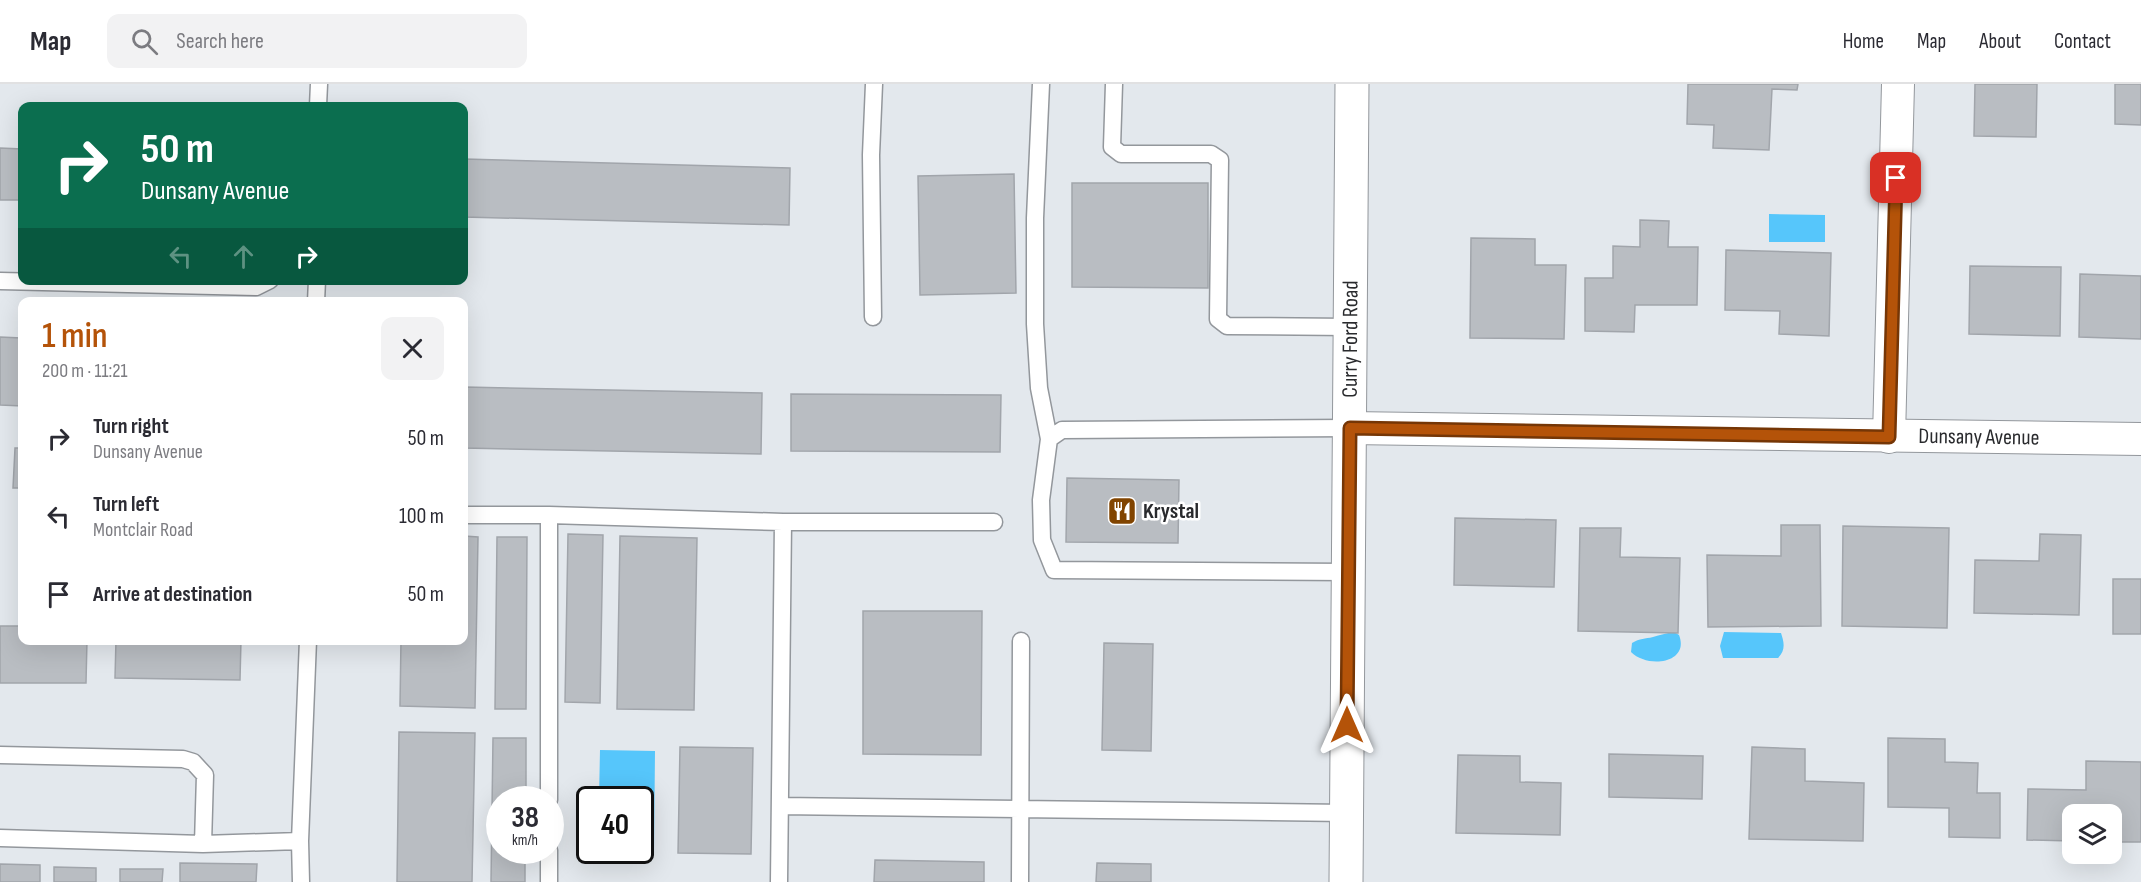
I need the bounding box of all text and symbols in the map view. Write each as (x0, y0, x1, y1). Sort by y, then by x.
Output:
search box (107, 14, 527, 68)
text: Map (30, 25, 71, 58)
icon: search (128, 25, 161, 58)
text: Search here (176, 28, 264, 55)
text: Home (1843, 29, 1884, 54)
text: Map (1917, 29, 1946, 54)
text: About (1979, 29, 2021, 54)
text: Contact (2054, 29, 2111, 54)
text: 50 m (141, 124, 214, 175)
icon: right (42, 126, 120, 204)
pin (1870, 152, 1921, 203)
icon: arrive (1879, 161, 1912, 194)
text: Dunsany Avenue (141, 175, 289, 207)
icon: left (164, 240, 197, 273)
icon: ahead (227, 240, 260, 273)
icon: right (290, 240, 323, 273)
street label: Curry Ford Road (1336, 280, 1364, 398)
text: 1 min (42, 315, 107, 358)
button: close (381, 317, 444, 380)
text: 200 m · 11:21 (42, 359, 128, 383)
text: Turn right (93, 413, 169, 440)
icon: right (42, 422, 75, 455)
street label: Dunsany Avenue (1918, 422, 2040, 451)
text: 50 m (408, 425, 444, 452)
text: Dunsany Avenue (93, 440, 203, 464)
text: Turn left (93, 491, 159, 518)
restaurant icon: Krystal (1106, 495, 1138, 527)
place label: Krystal (1143, 498, 1199, 525)
icon: left (42, 500, 75, 533)
text: 100 m (399, 503, 444, 530)
text: Montclair Road (93, 518, 193, 542)
icon: arrive (42, 578, 75, 611)
text: Arrive at destination (93, 581, 252, 608)
text: 50 m (408, 581, 444, 608)
position arrow (1315, 693, 1379, 757)
speed limit sign: 40 (576, 786, 654, 864)
text: 38 (511, 800, 539, 836)
map controls (2062, 804, 2122, 864)
button: layers (2062, 804, 2122, 864)
text: km/h (512, 831, 538, 850)

